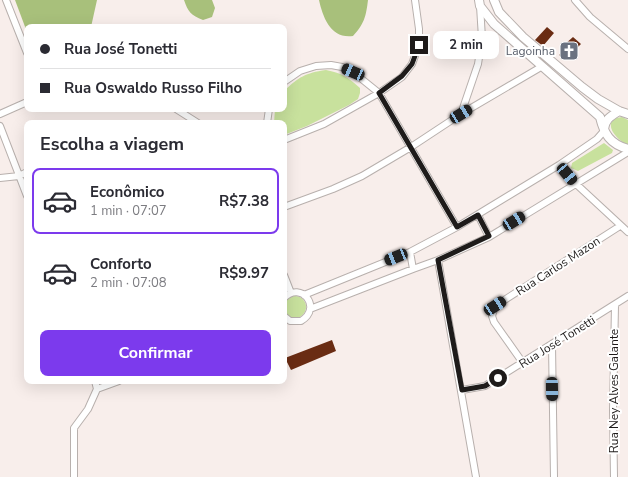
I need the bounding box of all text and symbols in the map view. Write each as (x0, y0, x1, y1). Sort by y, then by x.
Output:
callout: 2 min (433, 31, 499, 59)
route end (410, 36, 428, 54)
text: 2 min (449, 36, 483, 54)
text: Rua José Tonetti (64, 39, 177, 59)
church icon: Lagoinha (558, 40, 580, 62)
place label: Lagoinha (506, 43, 555, 59)
car (340, 62, 366, 82)
text: Rua Oswaldo Russo Filho (64, 78, 242, 98)
car (448, 103, 474, 125)
text: Escolha a viagem (40, 132, 184, 156)
car (555, 161, 579, 187)
text: Econômico (90, 182, 164, 202)
icon: car (42, 183, 78, 219)
text: R$7.38 (219, 191, 269, 211)
text: 1 min · 07:07 (90, 202, 166, 220)
car (501, 210, 527, 232)
street label: Rua Carlos Mazon (513, 233, 603, 299)
car (383, 247, 409, 267)
text: Conforto (90, 254, 152, 274)
icon: car (42, 255, 78, 291)
text: R$9.97 (219, 263, 269, 283)
text: 2 min · 07:08 (90, 274, 166, 292)
car (482, 294, 508, 318)
street label: Rua José Tonetti (516, 312, 598, 372)
street label: Rua Ney Alves Galante (606, 329, 622, 453)
button: Confirmar (40, 330, 271, 376)
route start (489, 369, 507, 387)
car (546, 377, 558, 401)

